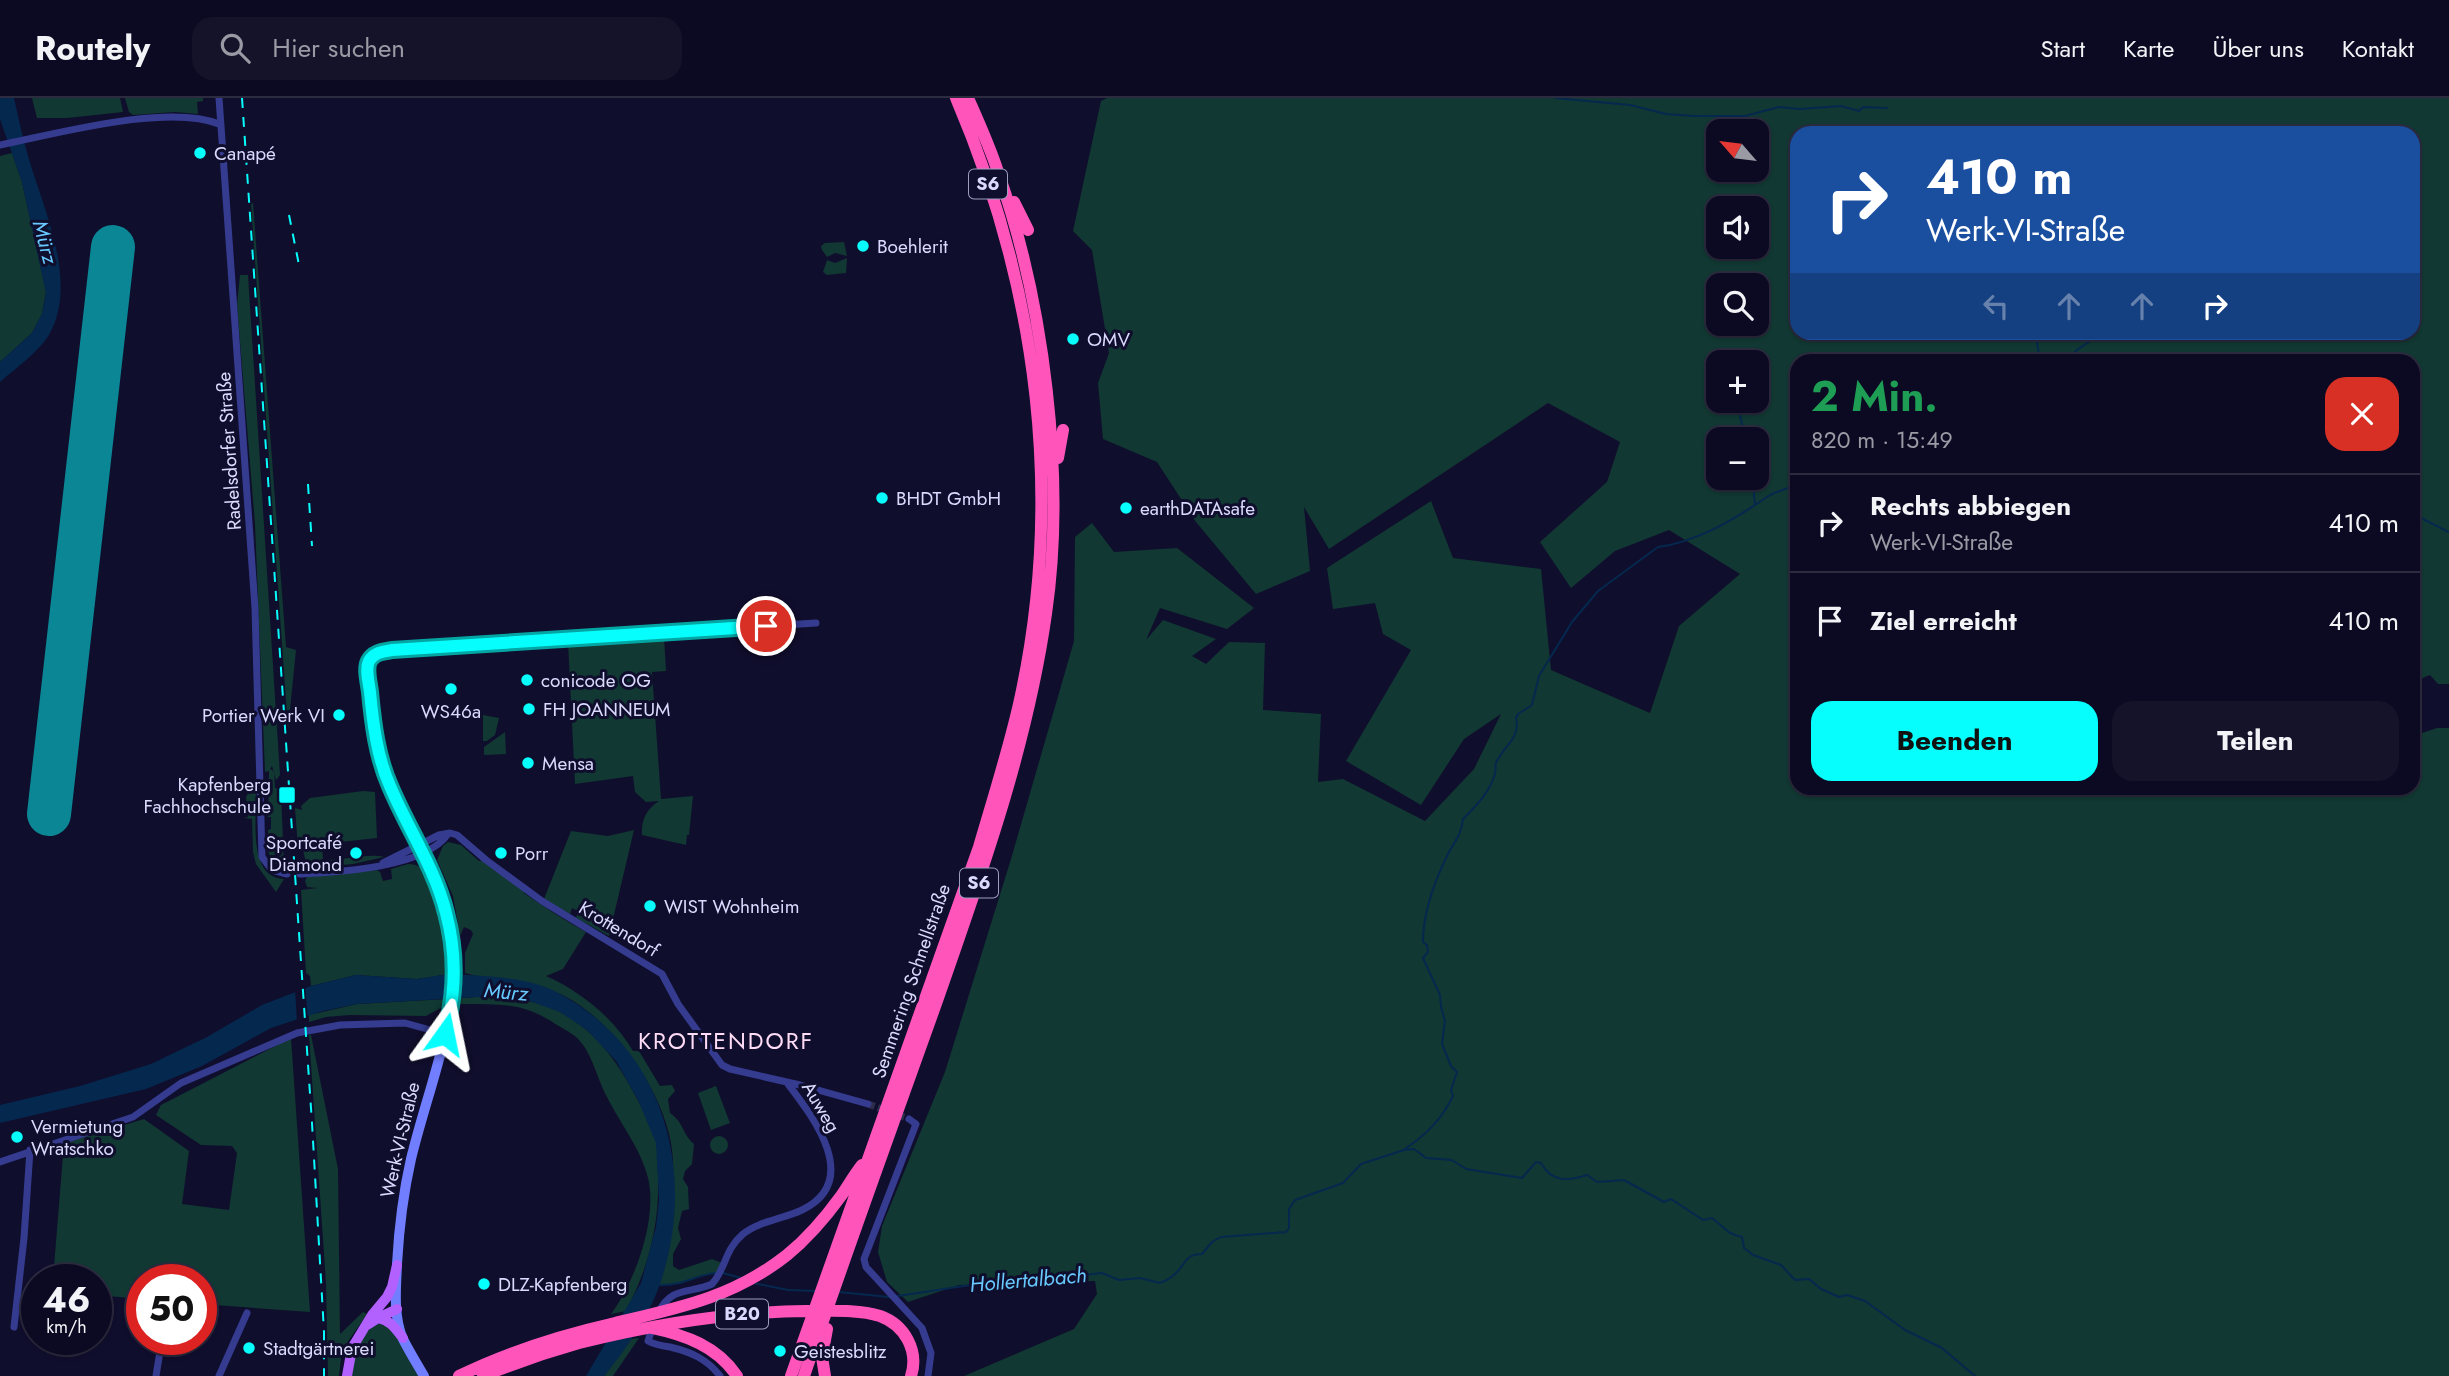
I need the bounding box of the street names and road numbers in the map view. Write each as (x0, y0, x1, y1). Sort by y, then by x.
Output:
road number: S6 (969, 170, 1007, 198)
street label: Radelsdorfer Straße (210, 371, 248, 531)
road number: S6 (960, 868, 998, 898)
street label: Semmering Schnellstraße (865, 880, 957, 1082)
street label: Krottendorf (574, 894, 665, 964)
street label: Auweg (795, 1076, 847, 1138)
street label: Werk-VI-Straße (374, 1079, 427, 1201)
road number: B20 (716, 1300, 768, 1329)

